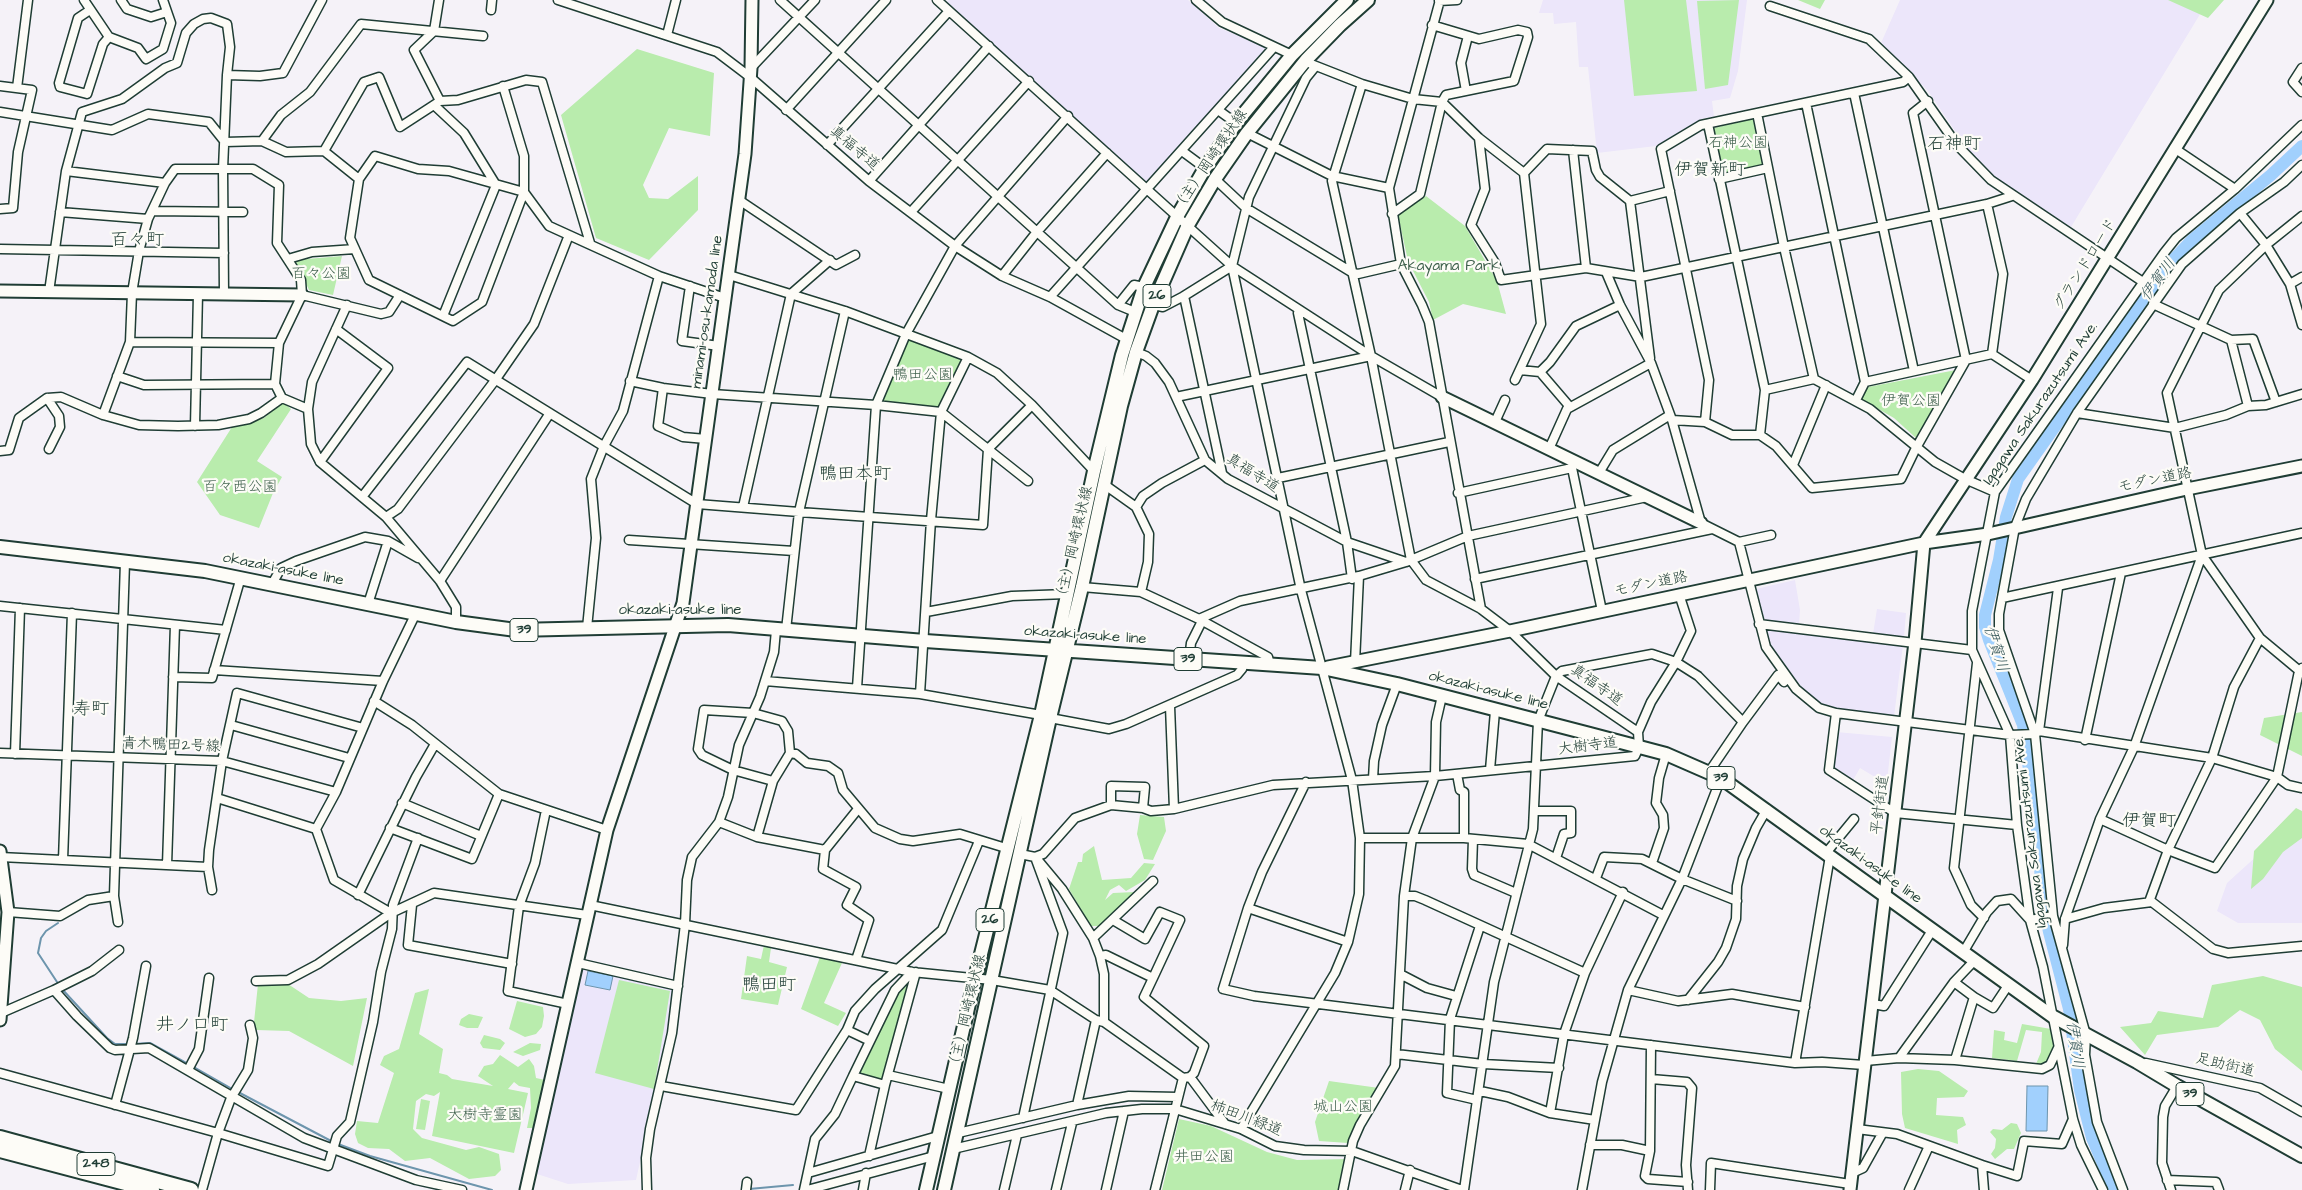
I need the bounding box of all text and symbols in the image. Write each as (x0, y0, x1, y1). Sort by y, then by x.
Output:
street label: （主）岡崎環状線 (1170, 106, 1252, 216)
street label: 真福寺道 (825, 123, 883, 175)
district label: 石神町 (1927, 134, 1981, 156)
park label: 石神公園 (1708, 135, 1768, 153)
district label: 伊賀新町 (1674, 160, 1746, 182)
street label: グランドロード (2051, 216, 2121, 314)
district label: 百々町 (110, 230, 164, 252)
street label: minami-osu-kamoda line (688, 234, 728, 390)
water label: 伊賀川 (2137, 255, 2181, 305)
park label: Akayama Park (1398, 258, 1500, 276)
park label: 百々公園 (291, 266, 351, 284)
road number: 26 (1143, 284, 1171, 308)
street label: Igagawa Sakurazutsumi Ave. (1980, 319, 2102, 489)
park label: 鴨田公園 (893, 367, 953, 385)
park label: 伊賀公園 (1881, 393, 1941, 411)
street label: 真福寺道 (1222, 450, 1282, 498)
district label: 鴨田本町 (819, 464, 891, 486)
street label: モダン道路 (2116, 464, 2194, 498)
park label: 百々西公園 (203, 479, 277, 497)
street label: （主）岡崎環状線 (1053, 485, 1097, 605)
street label: okazaki-asuke line (221, 549, 345, 591)
street label: モダン道路 (1612, 568, 1690, 602)
street label: okazaki-asuke line (619, 602, 741, 620)
road number: 39 (510, 618, 538, 642)
street label: okazaki-asuke line (1023, 623, 1147, 649)
water label: 伊賀川 (1978, 623, 2012, 675)
road number: 39 (1174, 648, 1202, 671)
street label: 真福寺道 (1566, 661, 1626, 711)
street label: okazaki-asuke line (1426, 667, 1550, 715)
district label: 寿町 (73, 699, 109, 721)
street label: 大樹寺道 (1557, 734, 1619, 760)
street label: 青木鴨田2号線 (121, 735, 221, 757)
street label: Igagawa Sakurazutsumi Ave. (2010, 735, 2052, 929)
road number: 39 (1707, 766, 1735, 790)
street label: 平針街道 (1868, 774, 1894, 836)
district label: 伊賀町 (2122, 811, 2176, 833)
street label: okazaki-asuke line (1815, 822, 1925, 908)
road number: 26 (976, 908, 1004, 932)
street label: （主）岡崎環状線 (946, 953, 990, 1073)
district label: 鴨田町 (742, 975, 796, 997)
district label: 井ノ口町 (156, 1015, 228, 1037)
water label: 伊賀川 (2061, 1020, 2087, 1070)
street label: 足助街道 (2194, 1050, 2256, 1082)
road number: 39 (2176, 1082, 2204, 1106)
street label: 柿田川緑道 (1208, 1097, 1284, 1141)
park label: 城山公園 (1313, 1099, 1373, 1117)
park label: 大樹寺霊園 (448, 1107, 522, 1125)
park label: 井田公園 (1174, 1149, 1234, 1167)
road number: 248 (77, 1152, 115, 1176)

